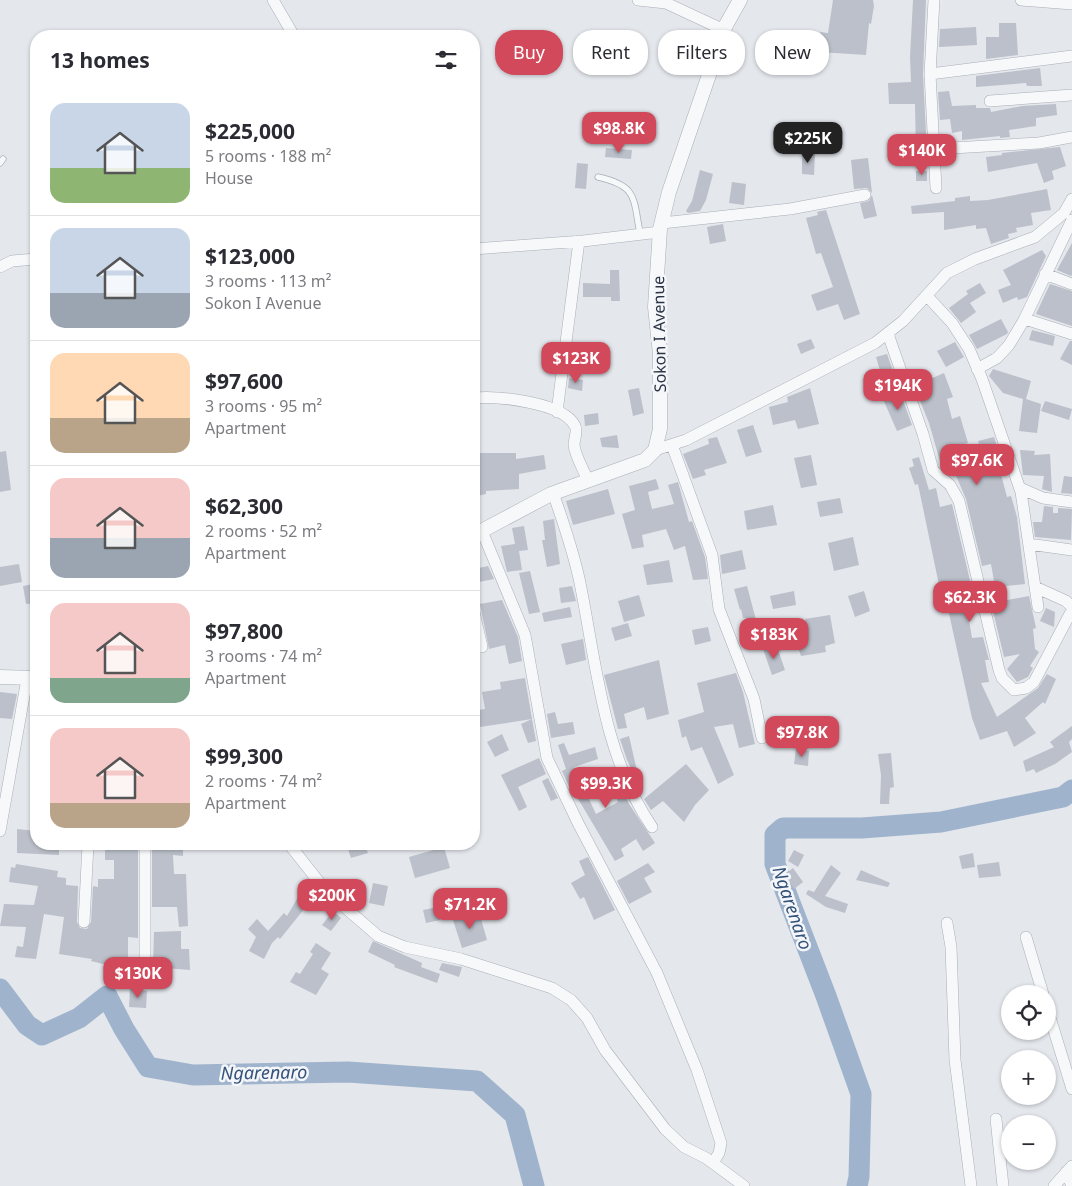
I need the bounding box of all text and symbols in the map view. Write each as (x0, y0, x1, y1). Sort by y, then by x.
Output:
chip: Buy (495, 30, 563, 75)
chip: Rent (573, 30, 648, 75)
chip: Filters (658, 30, 745, 75)
chip: New (755, 30, 829, 75)
text: 13 homes (50, 46, 150, 74)
icon: filters (432, 46, 460, 74)
pin: $98.8K (578, 112, 660, 154)
text: $225,000 (205, 117, 295, 145)
text: $98.8K (593, 117, 645, 139)
pin: $225K (773, 121, 843, 164)
icon: home (90, 123, 150, 183)
text: $225K (784, 127, 832, 149)
pin: $140K (887, 134, 957, 176)
text: $140K (898, 139, 946, 161)
text: 5 rooms · 188 m² (205, 145, 331, 167)
text: House (205, 167, 253, 189)
text: $123,000 (205, 242, 295, 270)
icon: home (90, 248, 150, 308)
text: 3 rooms · 113 m² (205, 270, 331, 292)
street label: Sokon I Avenue (647, 276, 671, 392)
text: Sokon I Avenue (205, 292, 322, 314)
pin: $123K (541, 342, 611, 384)
text: $123K (552, 347, 600, 369)
text: $97,600 (205, 367, 283, 395)
pin: $194K (863, 368, 933, 411)
icon: home (90, 373, 150, 433)
text: $194K (874, 374, 922, 396)
text: 3 rooms · 95 m² (205, 395, 322, 417)
text: Apartment (205, 417, 286, 439)
pin: $97.6K (936, 444, 1018, 486)
text: $97.6K (951, 449, 1003, 471)
text: $62,300 (205, 492, 283, 520)
icon: home (90, 498, 150, 558)
text: 2 rooms · 52 m² (205, 520, 322, 542)
text: Apartment (205, 542, 286, 564)
pin: $62.3K (929, 580, 1011, 623)
text: $62.3K (944, 586, 996, 608)
text: $97,800 (205, 617, 283, 645)
pin: $183K (739, 618, 809, 660)
icon: home (90, 623, 150, 683)
text: $183K (750, 623, 798, 645)
text: 3 rooms · 74 m² (205, 645, 322, 667)
text: Apartment (205, 667, 286, 689)
pin: $97.8K (761, 716, 843, 758)
text: $97.8K (776, 721, 828, 743)
text: $99,300 (205, 742, 283, 770)
icon: home (90, 748, 150, 808)
pin: $99.3K (565, 766, 647, 809)
text: 2 rooms · 74 m² (205, 770, 322, 792)
text: $99.3K (580, 772, 632, 794)
text: Apartment (205, 792, 286, 814)
water label: Ngarenaro (767, 863, 818, 953)
pin: $200K (297, 878, 367, 921)
text: $200K (308, 884, 356, 906)
pin: $71.2K (429, 888, 511, 930)
text: $71.2K (444, 893, 496, 915)
pin: $130K (103, 956, 173, 999)
text: $130K (114, 962, 162, 984)
map controls (1001, 985, 1056, 1170)
button: locate (1001, 985, 1056, 1040)
button: + (1001, 1050, 1056, 1105)
water label: Ngarenaro (220, 1059, 308, 1085)
button: − (1001, 1115, 1056, 1170)

